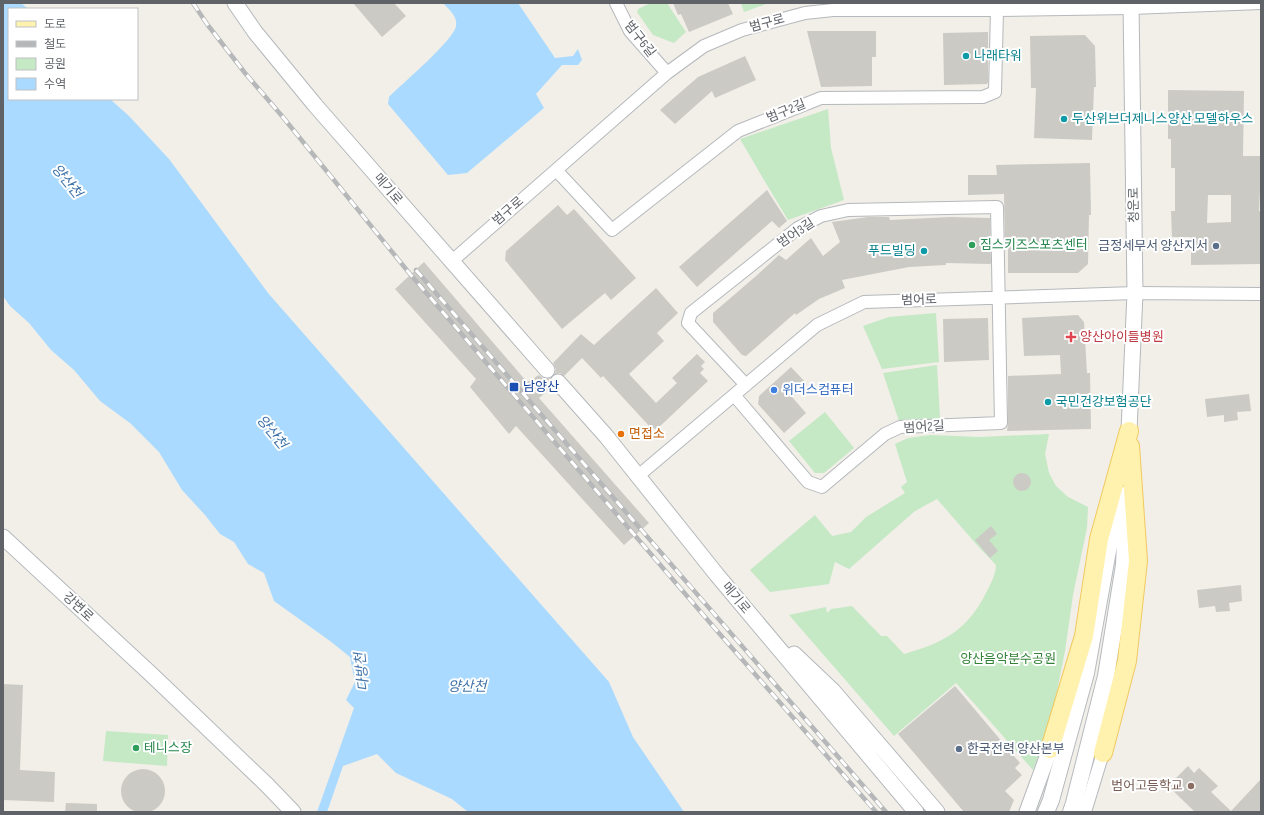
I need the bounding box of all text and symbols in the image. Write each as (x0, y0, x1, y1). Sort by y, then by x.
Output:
legend (8, 8, 138, 100)
street label: 범구로 (748, 11, 786, 35)
text: 도로 (44, 17, 66, 32)
street label: 범구6길 (621, 18, 659, 60)
text: 철도 (44, 37, 66, 52)
place label: 나래타워 (974, 48, 1022, 64)
marker: 나래타워 (961, 51, 971, 61)
text: 공원 (44, 57, 66, 72)
text: 수역 (44, 77, 66, 92)
street label: 범구2길 (764, 96, 808, 126)
place label: 두산위브더제니스양산 모델하우스 (1072, 111, 1254, 127)
marker: 두산위브더제니스양산 모델하우스 (1059, 114, 1069, 124)
water label: 양산천 (48, 161, 86, 202)
street label: 메기로 (370, 170, 406, 208)
street label: 청운로 (1126, 187, 1142, 223)
street label: 범구로 (489, 193, 527, 229)
street label: 범어3길 (774, 215, 818, 251)
place label: 짐스키즈스포츠센터 (980, 237, 1088, 253)
place label: 금정세무서 양산지서 (1098, 238, 1208, 254)
marker: 짐스키즈스포츠센터 (967, 240, 977, 250)
marker: 금정세무서 양산지서 (1211, 241, 1221, 251)
place label: 푸드빌딩 (868, 243, 916, 259)
marker: 푸드빌딩 (919, 246, 929, 256)
street label: 범어로 (901, 291, 937, 309)
place label: 양산아이들병원 (1080, 329, 1164, 345)
marker: 양산아이들병원 (1065, 331, 1077, 343)
place label: 남양산 (523, 379, 559, 395)
marker: 남양산 (508, 381, 520, 393)
place label: 위더스컴퓨터 (782, 382, 854, 398)
marker: 위더스컴퓨터 (769, 385, 779, 395)
place label: 국민건강보험공단 (1056, 394, 1152, 410)
marker: 국민건강보험공단 (1043, 397, 1053, 407)
water label: 양산천 (253, 412, 291, 453)
street label: 범어2길 (903, 418, 945, 436)
place label: 면접소 (629, 426, 665, 442)
marker: 면접소 (616, 429, 626, 439)
street label: 메기로 (718, 579, 754, 617)
street label: 강변로 (59, 589, 97, 625)
water label: 다방천 (351, 651, 372, 692)
park label: 양산음악분수공원 (960, 651, 1056, 667)
water label: 양산천 (448, 678, 487, 695)
place label: 테니스장 (144, 740, 192, 756)
place label: 한국전력 양산본부 (967, 741, 1065, 757)
marker: 테니스장 (131, 743, 141, 753)
marker: 한국전력 양산본부 (954, 744, 964, 754)
place label: 범어고등학교 (1111, 778, 1183, 794)
marker: 범어고등학교 (1186, 781, 1196, 791)

